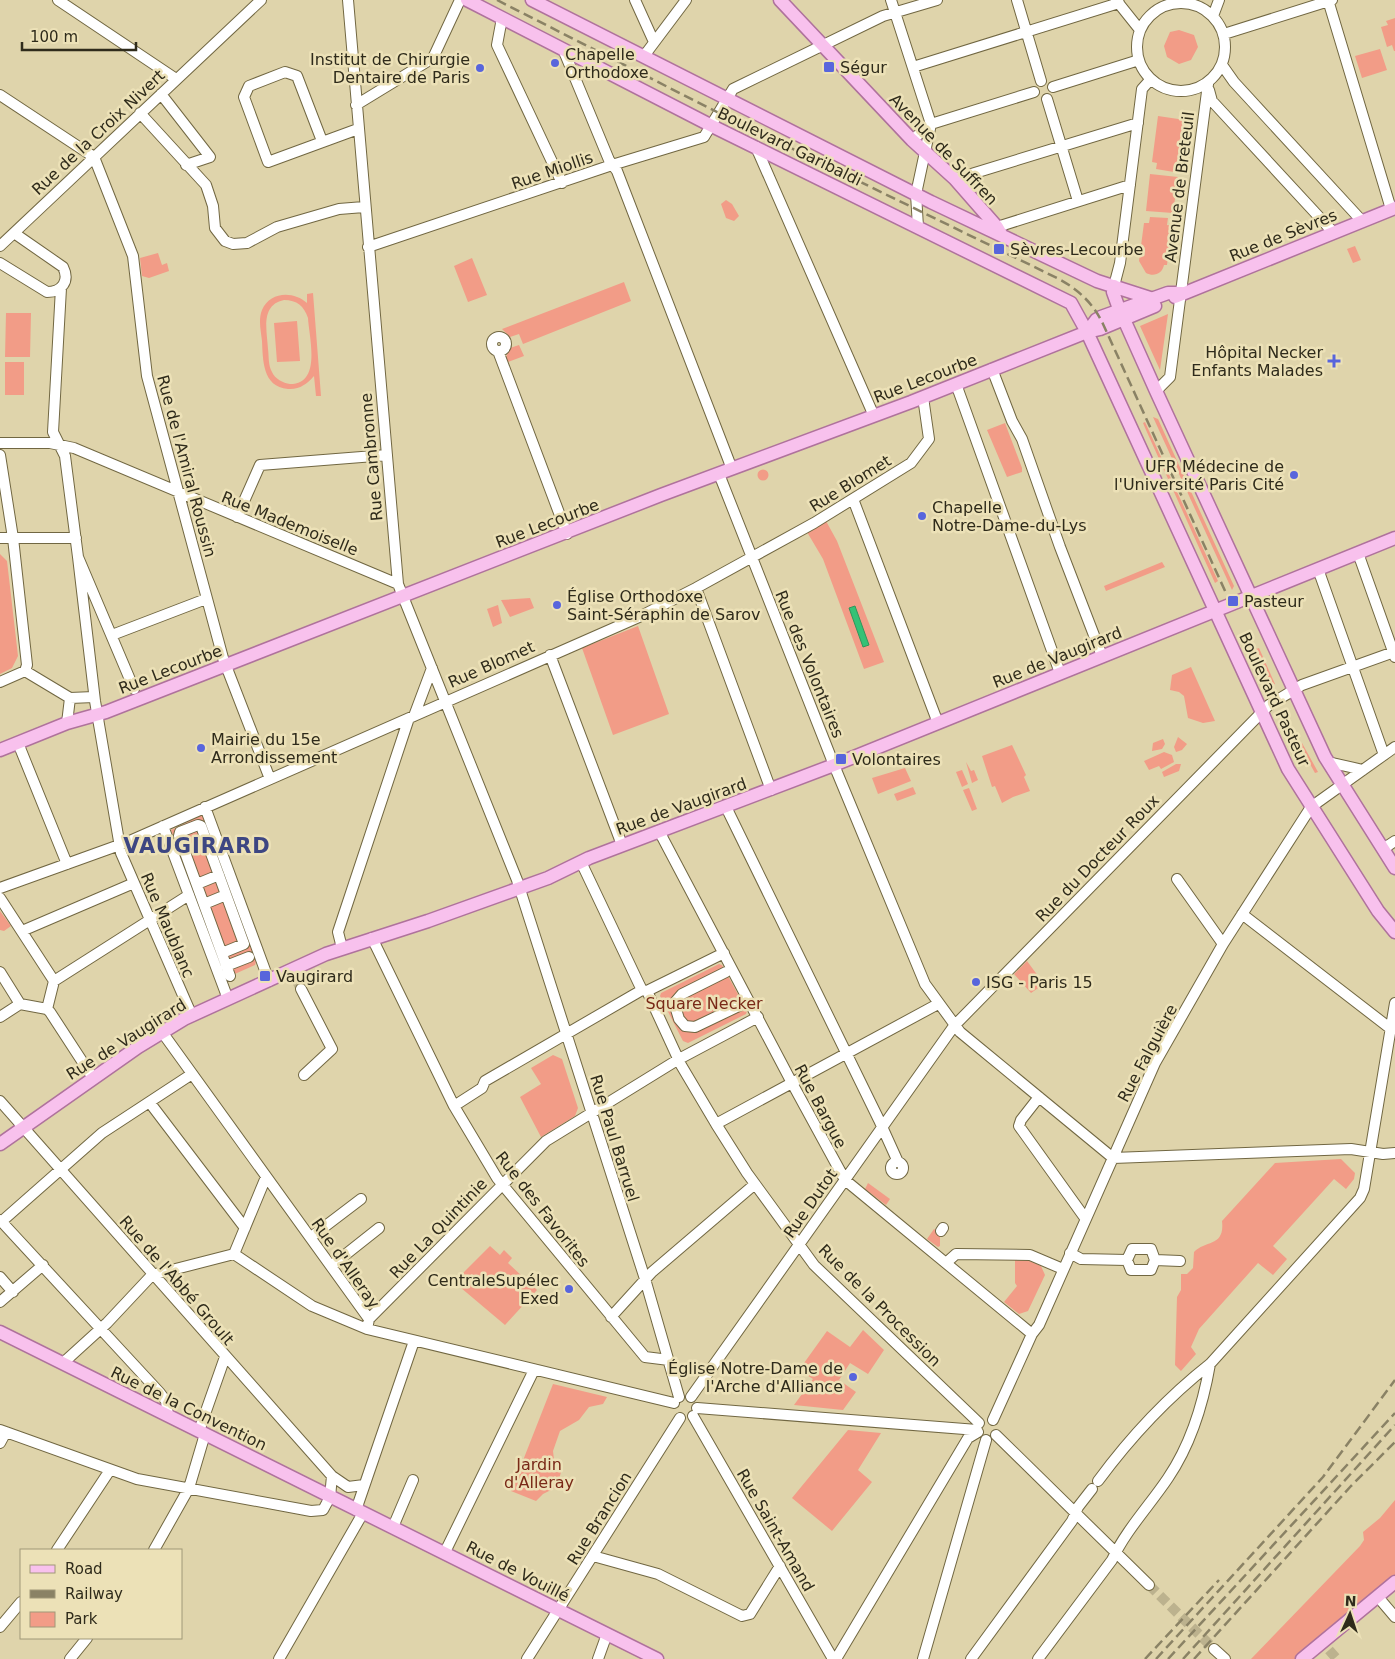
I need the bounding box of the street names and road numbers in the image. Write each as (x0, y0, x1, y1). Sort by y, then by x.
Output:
street label: Rue de la Croix Nivert (28, 66, 169, 199)
street label: Avenue de Suffren (886, 90, 1002, 209)
street label: Boulevard Garibaldi (714, 103, 865, 190)
street label: Avenue de Breteuil (1161, 111, 1198, 264)
street label: Rue Miollis (509, 148, 596, 193)
street label: Rue de Sèvres (1227, 205, 1340, 266)
street label: Rue Lecourbe (871, 350, 980, 407)
street label: Rue de l'Amiral Roussin (153, 373, 220, 559)
street label: Rue Cambronne (356, 392, 387, 522)
street label: Rue Blomet (806, 451, 894, 516)
street label: Rue Mademoiselle (219, 487, 361, 560)
street label: Rue Lecourbe (493, 495, 602, 552)
street label: Rue des Volontaires (771, 588, 848, 741)
street label: Rue de Vaugirard (990, 623, 1125, 692)
street label: Boulevard Pasteur (1235, 629, 1314, 770)
street label: Rue Blomet (445, 637, 537, 692)
street label: Rue Lecourbe (116, 641, 225, 698)
street label: Rue de Vaugirard (613, 774, 749, 839)
street label: Rue du Docteur Roux (1032, 791, 1163, 926)
street label: Rue Maublanc (137, 870, 198, 981)
street label: Rue de Vaugirard (63, 995, 190, 1084)
street label: Rue Falguière (1114, 1001, 1181, 1105)
street label: Rue Bargue (790, 1061, 851, 1152)
street label: Rue Paul Barruel (586, 1072, 643, 1204)
street label: Rue des Favorites (492, 1148, 594, 1271)
street label: Rue Dutot (780, 1165, 841, 1242)
street label: Rue La Quintinie (386, 1174, 491, 1282)
street label: Rue de l'Abbé Groult (115, 1212, 238, 1349)
street label: Rue d'Alleray (308, 1215, 384, 1312)
street label: Rue de la Procession (815, 1240, 945, 1370)
street label: Rue de la Convention (108, 1362, 270, 1454)
street label: Rue Saint-Amand (733, 1466, 818, 1595)
street label: Rue Brancion (563, 1468, 636, 1568)
street label: Rue de Vouillé (463, 1537, 573, 1606)

